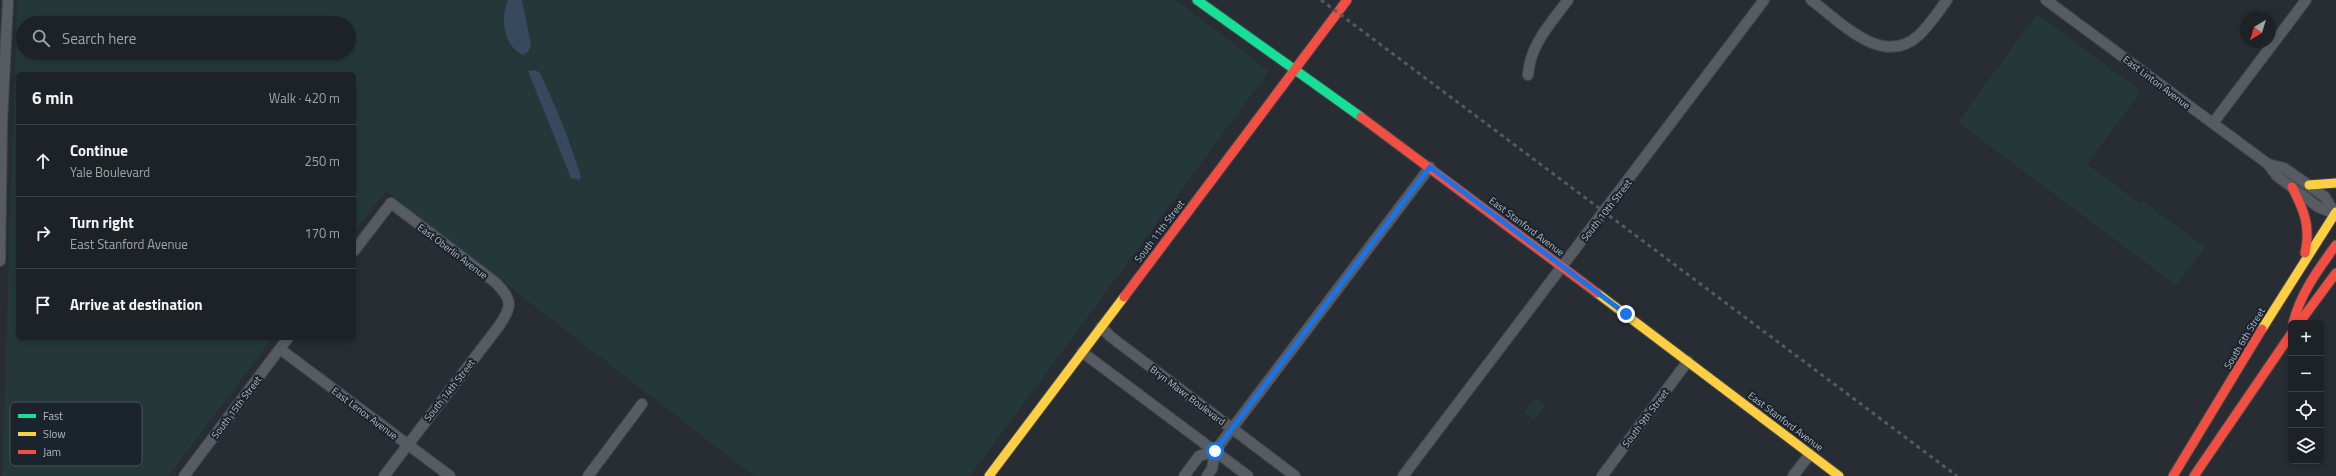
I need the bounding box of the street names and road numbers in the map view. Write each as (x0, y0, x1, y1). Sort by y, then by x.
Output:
street label: East Linton Avenue (2120, 52, 2194, 113)
street label: South 10th Street (1577, 176, 1636, 245)
street label: East Stanford Avenue (1486, 193, 1567, 260)
street label: South 11th Street (1131, 196, 1188, 266)
street label: East Oberlin Avenue (414, 220, 491, 283)
street label: South 6th Street (2220, 304, 2269, 372)
street label: South 14th Street (420, 356, 479, 425)
street label: Bryn Mawr Boulevard (1147, 362, 1229, 429)
street label: South 15th Street (208, 372, 265, 442)
street label: East Lenox Avenue (329, 384, 401, 443)
street label: South 9th Street (1618, 386, 1673, 451)
street label: East Stanford Avenue (1745, 388, 1826, 455)

